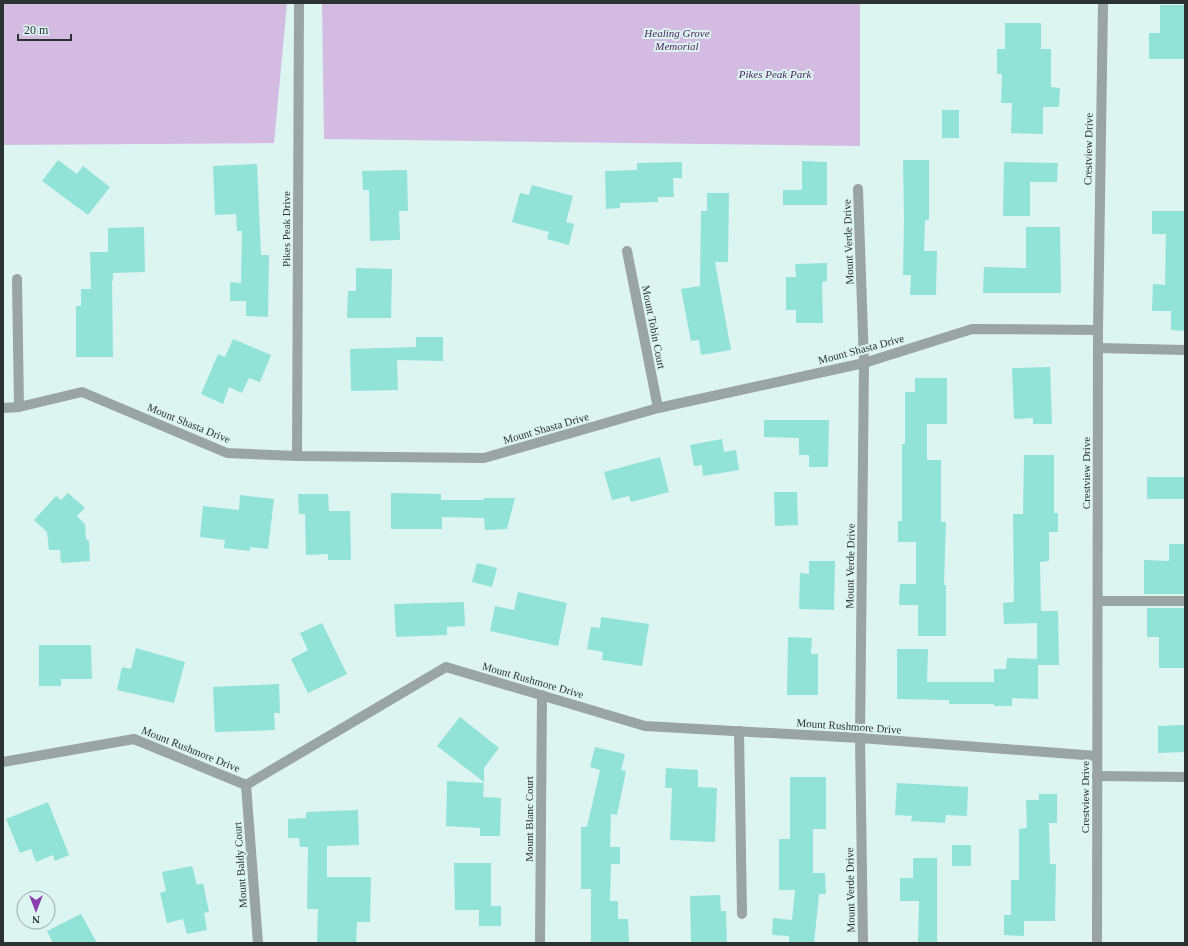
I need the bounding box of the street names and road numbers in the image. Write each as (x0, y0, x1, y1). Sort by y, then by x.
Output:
street label: Crestview Drive (1081, 113, 1095, 185)
street label: Pikes Peak Drive (280, 191, 292, 267)
street label: Mount Verde Drive (841, 199, 855, 285)
street label: Mount Tobin Court (640, 284, 668, 370)
street label: Mount Shasta Drive (817, 332, 905, 366)
street label: Mount Shasta Drive (146, 401, 232, 445)
street label: Mount Shasta Drive (502, 410, 590, 446)
street label: Crestview Drive (1080, 437, 1092, 509)
street label: Mount Verde Drive (843, 523, 857, 609)
street label: Mount Rushmore Drive (481, 660, 585, 700)
street label: Mount Rushmore Drive (796, 716, 902, 736)
street label: Mount Rushmore Drive (140, 724, 242, 774)
street label: Crestview Drive (1079, 761, 1091, 833)
street label: Mount Blanc Court (523, 776, 535, 862)
street label: Mount Baldy Court (231, 822, 249, 908)
street label: Mount Verde Drive (843, 847, 857, 933)

